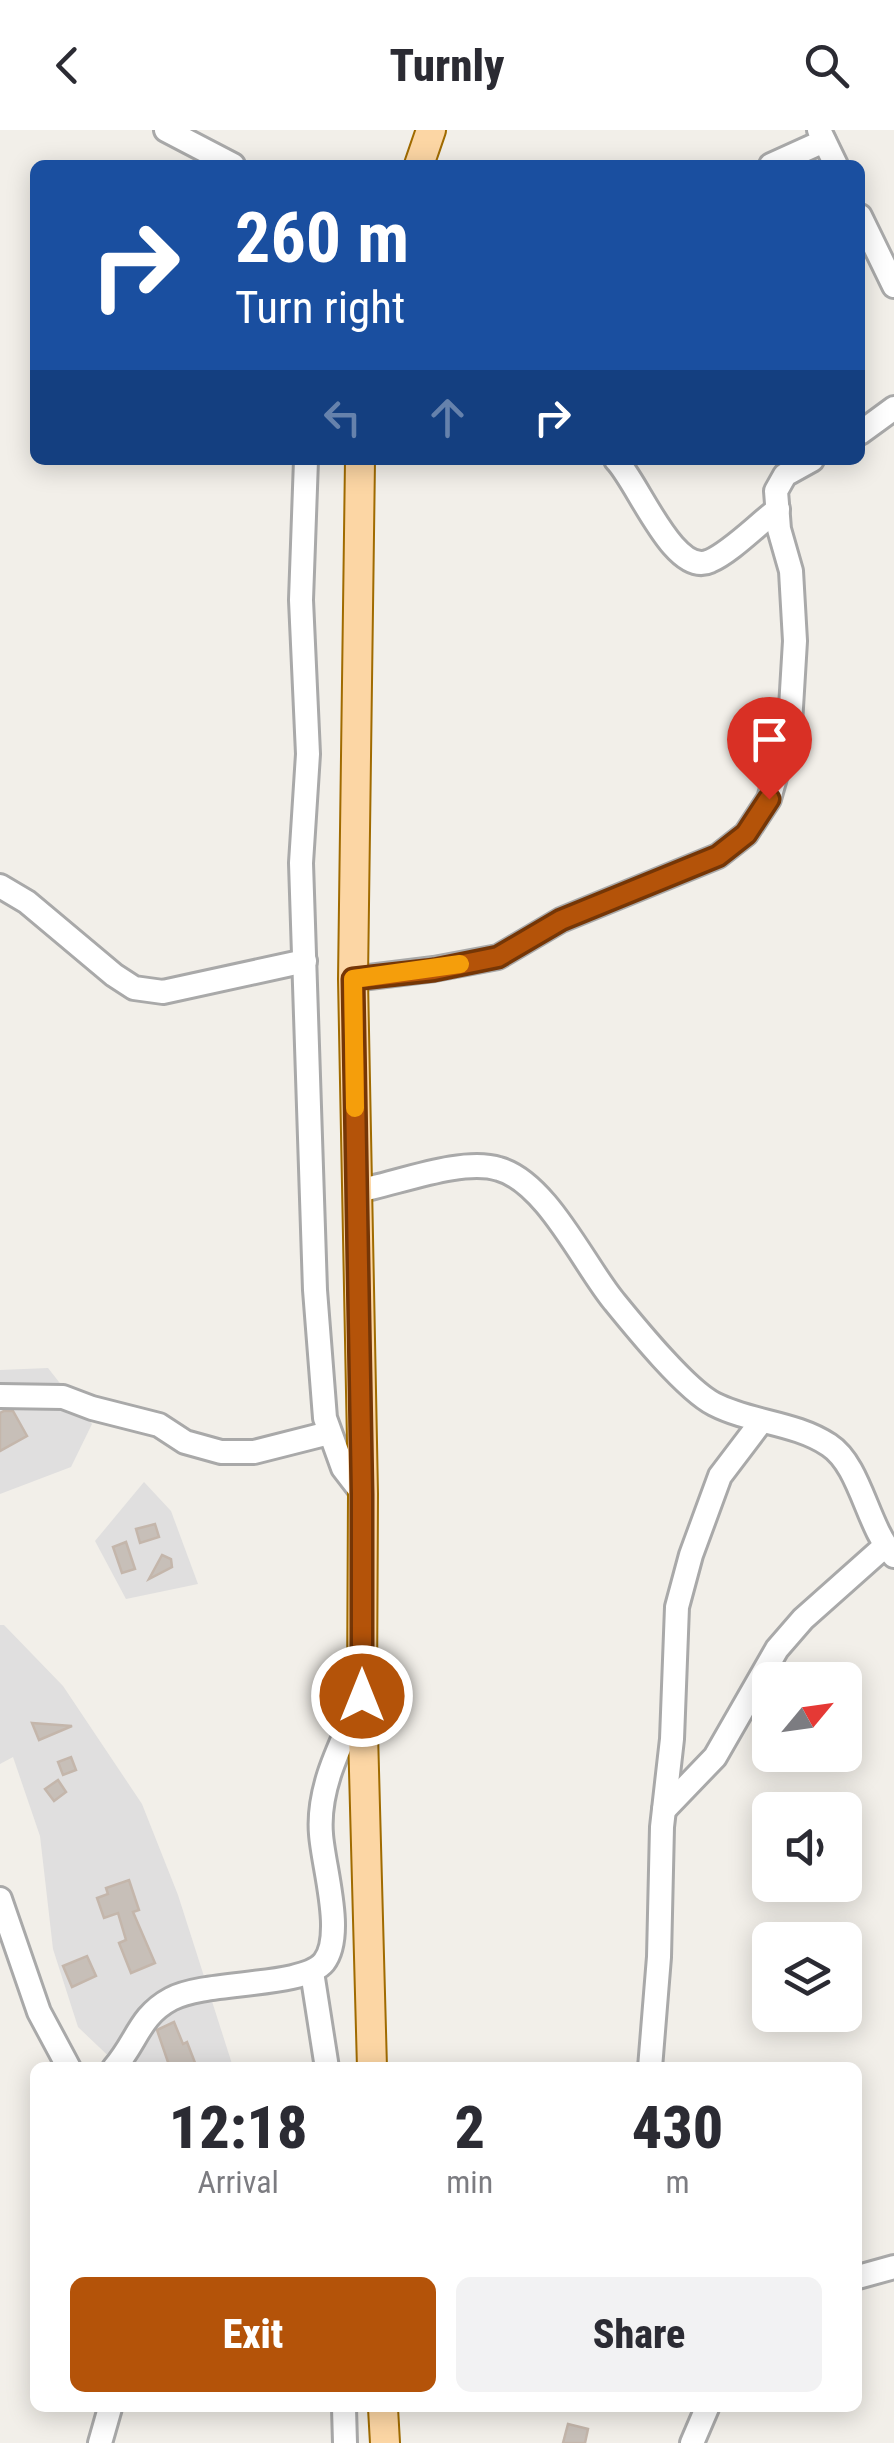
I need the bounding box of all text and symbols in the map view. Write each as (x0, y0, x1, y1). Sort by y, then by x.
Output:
icon: back (40, 38, 95, 93)
icon: search (799, 38, 854, 93)
text: Turnly (390, 39, 504, 92)
text: 260 m (235, 197, 409, 279)
icon: right (70, 200, 200, 330)
text: Turn right (235, 281, 405, 334)
icon: left (315, 390, 370, 445)
icon: ahead (420, 390, 475, 445)
icon: right (525, 390, 580, 445)
pin (727, 697, 812, 800)
icon: arrive (742, 712, 797, 767)
position arrow (310, 1644, 414, 1748)
north arrow (752, 1662, 862, 1772)
map controls (752, 1662, 862, 2032)
button: sound (752, 1792, 862, 1902)
button: layers (752, 1922, 862, 2032)
text: 12:18 (169, 2092, 308, 2163)
text: 2 (454, 2092, 485, 2163)
text: 430 (632, 2092, 723, 2163)
text: Arrival (197, 2163, 279, 2201)
text: min (446, 2163, 493, 2201)
text: m (666, 2163, 690, 2201)
button: Exit (70, 2277, 436, 2392)
button: Share (456, 2277, 822, 2392)

